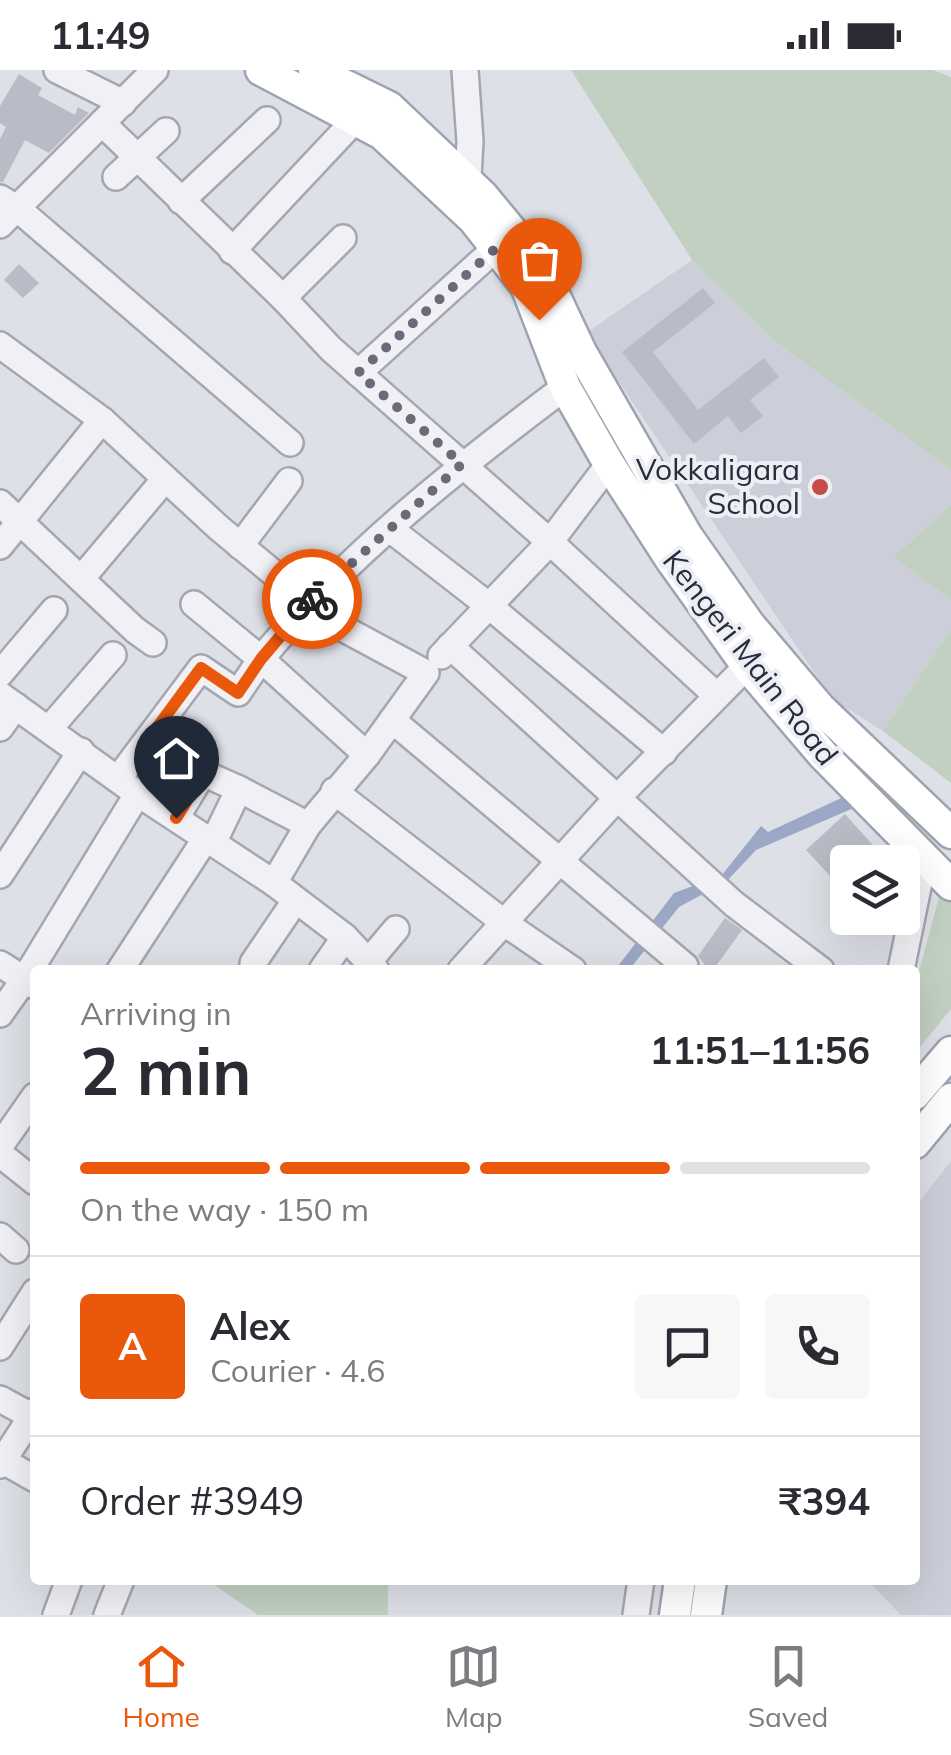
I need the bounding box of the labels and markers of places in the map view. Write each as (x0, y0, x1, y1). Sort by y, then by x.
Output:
pin (497, 218, 582, 321)
place label: Vokkaligara School (636, 450, 800, 522)
marker: Vokkaligara School (809, 476, 831, 498)
pin (134, 716, 219, 819)

